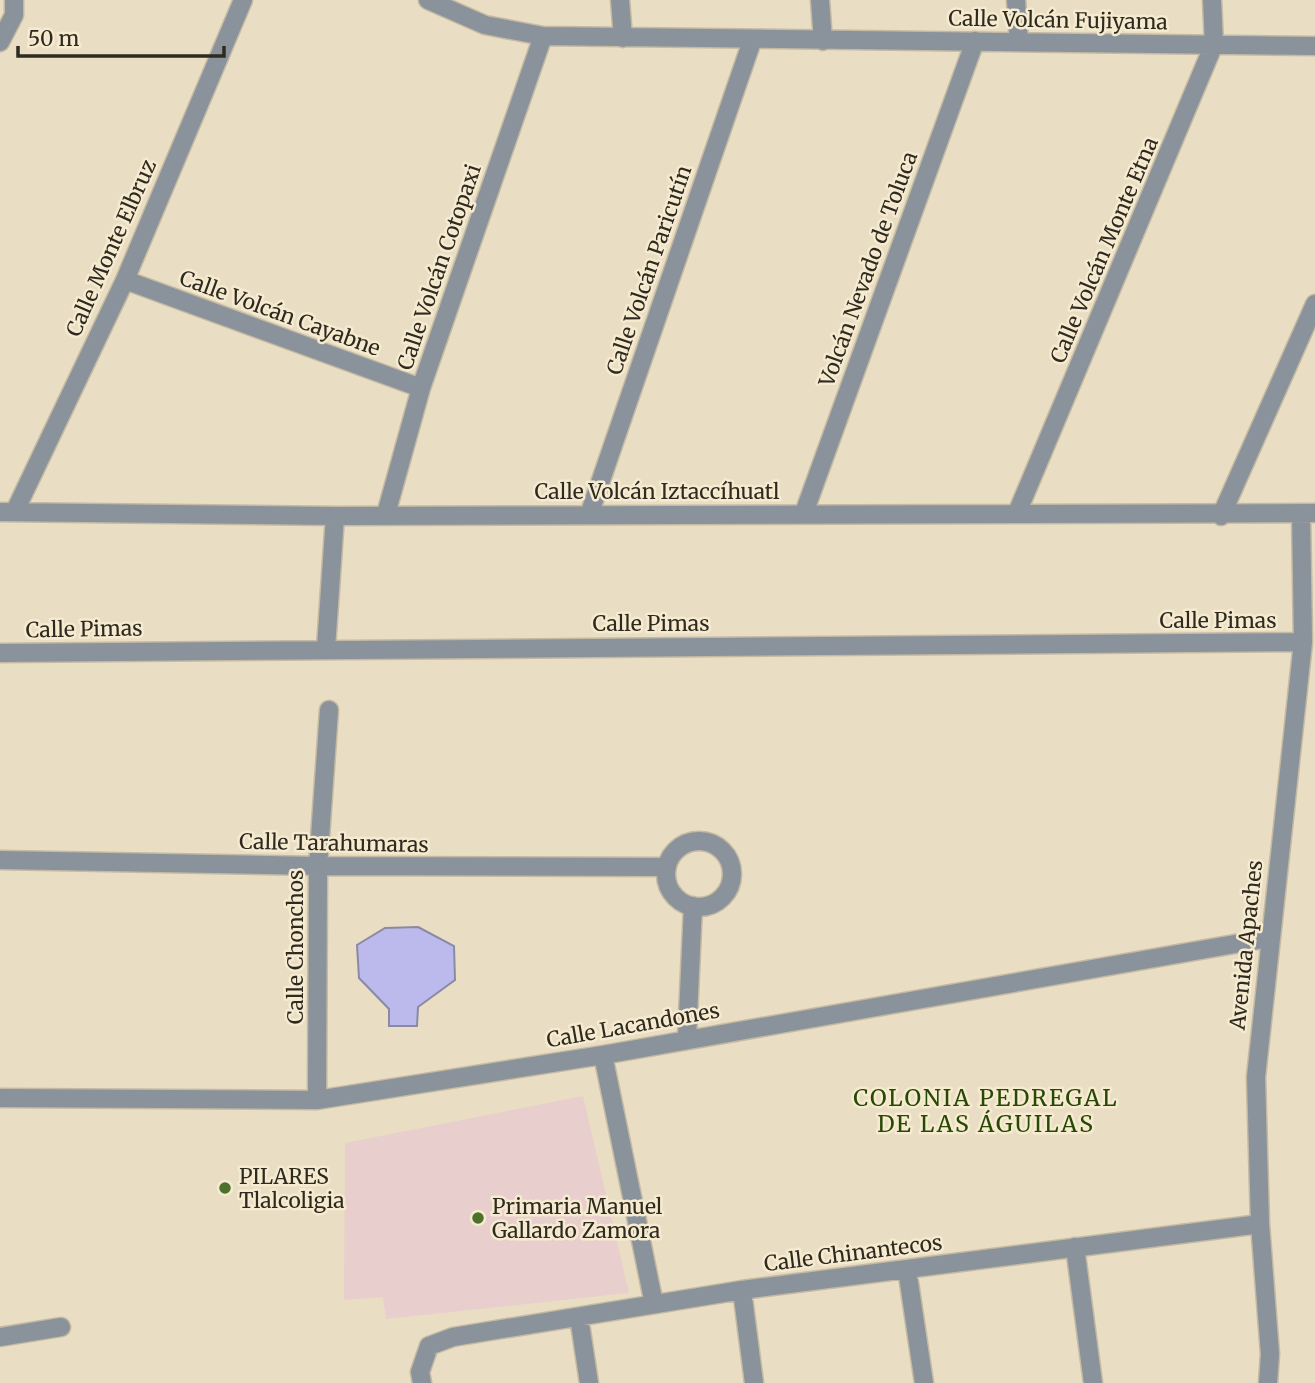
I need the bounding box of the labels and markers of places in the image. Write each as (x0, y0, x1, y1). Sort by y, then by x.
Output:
place label: PILARES Tlalcoligia (239, 1163, 345, 1214)
marker: PILARES Tlalcoligia (217, 1180, 233, 1196)
place label: Primaria Manuel Gallardo Zamora (492, 1193, 663, 1244)
marker: Primaria Manuel Gallardo Zamora (470, 1210, 486, 1226)

